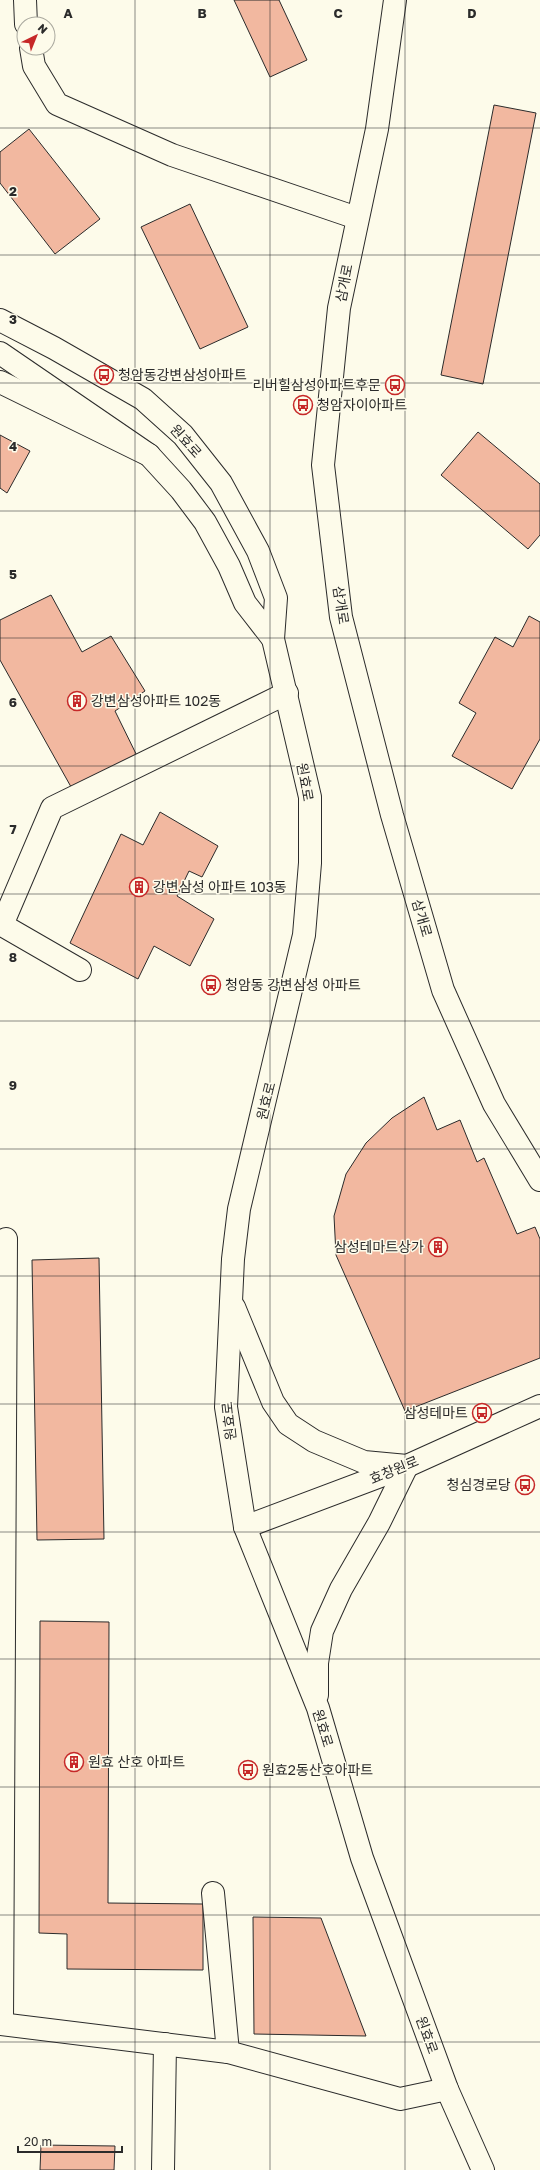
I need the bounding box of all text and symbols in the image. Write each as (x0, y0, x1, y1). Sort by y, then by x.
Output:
text: A (63, 5, 73, 21)
text: B (197, 5, 207, 21)
text: C (333, 5, 343, 21)
text: D (467, 5, 477, 21)
north arrow (16, 16, 56, 56)
text: N (36, 21, 51, 36)
text: 2 (9, 183, 17, 199)
street label: 삼개로 (331, 262, 356, 303)
text: 3 (9, 311, 17, 327)
bus stop icon: 청암동강변삼성아파트 (93, 364, 115, 386)
place label: 청암동강변삼성아파트 (118, 366, 247, 383)
bus stop icon: 리버힐삼성아파트후문 (384, 374, 406, 396)
place label: 리버힐삼성아파트후문 (252, 376, 381, 393)
bus stop icon: 청암자이아파트 (292, 394, 314, 416)
place label: 청암자이아파트 (317, 396, 407, 413)
street label: 원효로 (167, 421, 206, 461)
text: 4 (9, 438, 17, 454)
text: 5 (9, 566, 17, 582)
street label: 삼개로 (330, 585, 353, 625)
building icon: 강변삼성아파트 102동 (66, 690, 88, 712)
place label: 강변삼성아파트 102동 (91, 692, 221, 709)
text: 6 (9, 694, 17, 710)
street label: 원효로 (294, 761, 317, 803)
text: 7 (9, 821, 17, 837)
building icon: 강변삼성 아파트 103동 (128, 876, 150, 898)
place label: 강변삼성 아파트 103동 (153, 878, 287, 895)
street label: 삼개로 (409, 897, 436, 939)
text: 8 (9, 949, 17, 965)
bus stop icon: 청암동 강변삼성 아파트 (200, 974, 222, 996)
place label: 청암동 강변삼성 아파트 (225, 976, 361, 993)
text: 9 (9, 1077, 17, 1093)
street label: 원효로 (253, 1080, 278, 1122)
building icon: 삼성테마트상가 (427, 1236, 449, 1258)
place label: 삼성테마트상가 (334, 1238, 424, 1255)
street label: 원효로 (218, 1401, 239, 1441)
bus stop icon: 삼성테마트 (471, 1402, 493, 1424)
place label: 삼성테마트 (404, 1404, 468, 1421)
street label: 효창원로 (367, 1452, 421, 1487)
bus stop icon: 청심경로당 (514, 1474, 536, 1496)
place label: 청심경로당 (447, 1476, 511, 1493)
street label: 원효로 (310, 1707, 337, 1749)
building icon: 원효 산호 아파트 (63, 1751, 85, 1773)
place label: 원효 산호 아파트 (88, 1753, 185, 1770)
bus stop icon: 원효2동산호아파트 (237, 1759, 259, 1781)
place label: 원효2동산호아파트 (262, 1761, 373, 1778)
street label: 원효로 (413, 2014, 442, 2056)
scale bar (18, 2128, 122, 2154)
text: 20 m (24, 2134, 52, 2149)

